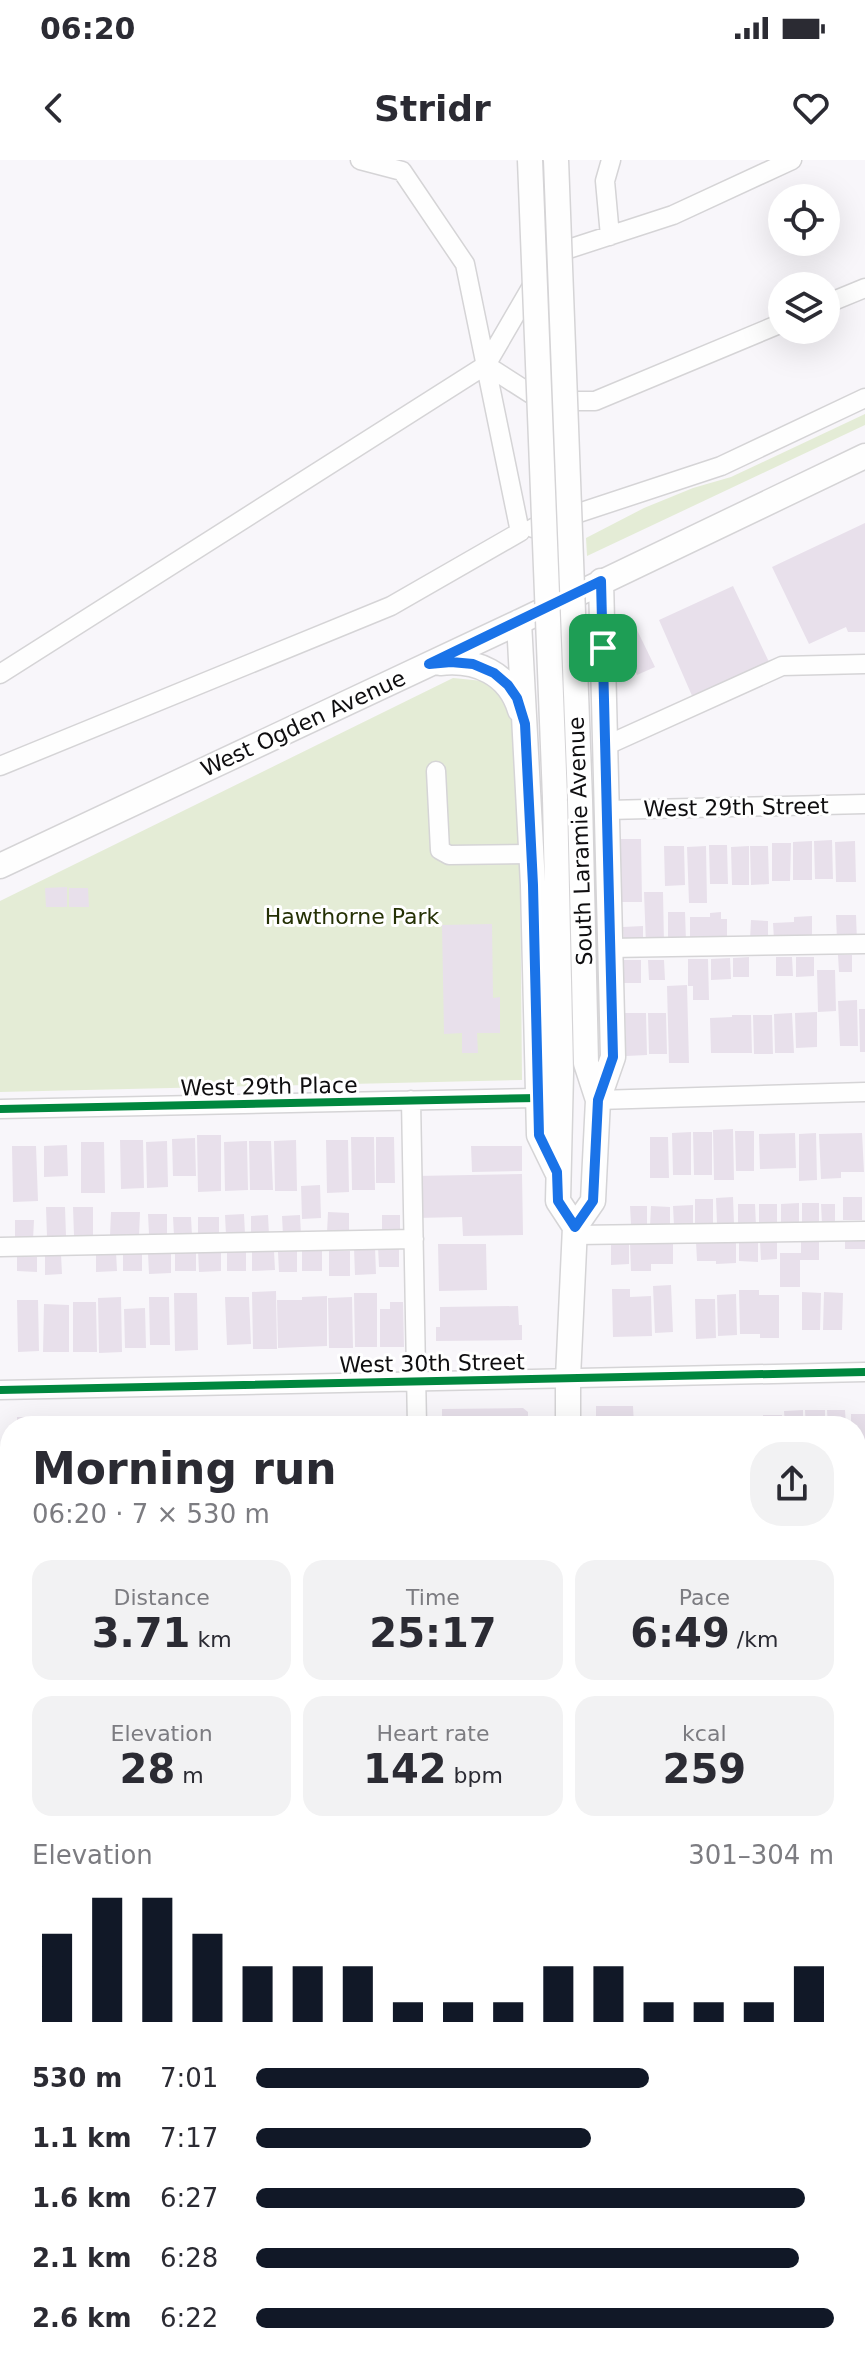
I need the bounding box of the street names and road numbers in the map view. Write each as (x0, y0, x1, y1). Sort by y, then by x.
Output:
street label: West Ogden Avenue (197, 665, 409, 782)
street label: South Laramie Avenue (564, 716, 597, 966)
street label: West 29th Street (643, 793, 829, 822)
street label: West 29th Place (180, 1072, 358, 1101)
street label: West 30th Street (339, 1349, 525, 1378)

